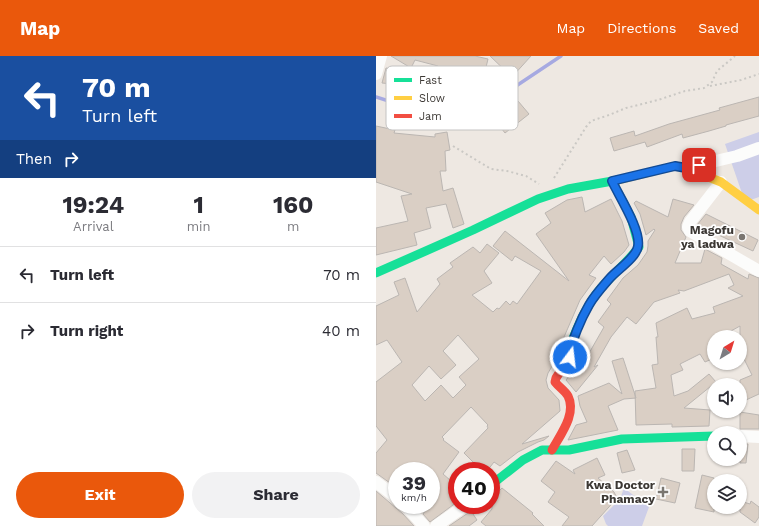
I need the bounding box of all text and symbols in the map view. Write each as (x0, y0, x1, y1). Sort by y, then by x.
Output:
text: Map (20, 17, 60, 40)
text: Map (557, 20, 585, 36)
text: Directions (607, 20, 676, 36)
text: Saved (698, 20, 739, 36)
legend (386, 66, 518, 130)
text: 70 m (82, 71, 151, 104)
icon: left (16, 72, 68, 124)
text: Fast (419, 74, 442, 87)
text: Slow (419, 92, 445, 105)
text: Turn left (82, 105, 157, 126)
text: Jam (419, 110, 442, 123)
icon: right (60, 148, 82, 170)
pin (682, 148, 716, 182)
text: Then (16, 150, 52, 168)
icon: arrive (688, 154, 710, 176)
text: 19:24 (62, 191, 124, 219)
text: 1 (193, 191, 204, 219)
text: 160 (273, 191, 314, 219)
text: Arrival (73, 219, 114, 234)
text: min (187, 219, 211, 234)
text: m (287, 219, 299, 234)
place label: Magofu ya ladwa (680, 223, 734, 251)
marker: Magofu ya ladwa (737, 232, 747, 242)
icon: left (16, 264, 38, 286)
text: Turn left (50, 266, 114, 284)
text: 70 m (323, 266, 360, 284)
icon: right (16, 320, 38, 342)
text: Turn right (50, 322, 123, 340)
text: 40 m (322, 322, 360, 340)
north arrow (707, 330, 747, 370)
map controls (707, 330, 747, 514)
position arrow (549, 336, 591, 378)
button: sound (707, 378, 747, 418)
button: search (707, 426, 747, 466)
speed limit sign: 40 (448, 462, 500, 514)
text: 39 (402, 471, 426, 495)
button: Exit (16, 472, 184, 518)
button: Share (192, 472, 360, 518)
button: layers (707, 474, 747, 514)
place label: Kwa Doctor Phamacy (586, 478, 656, 506)
marker: Kwa Doctor Phamacy (658, 487, 668, 497)
text: km/h (401, 492, 427, 503)

